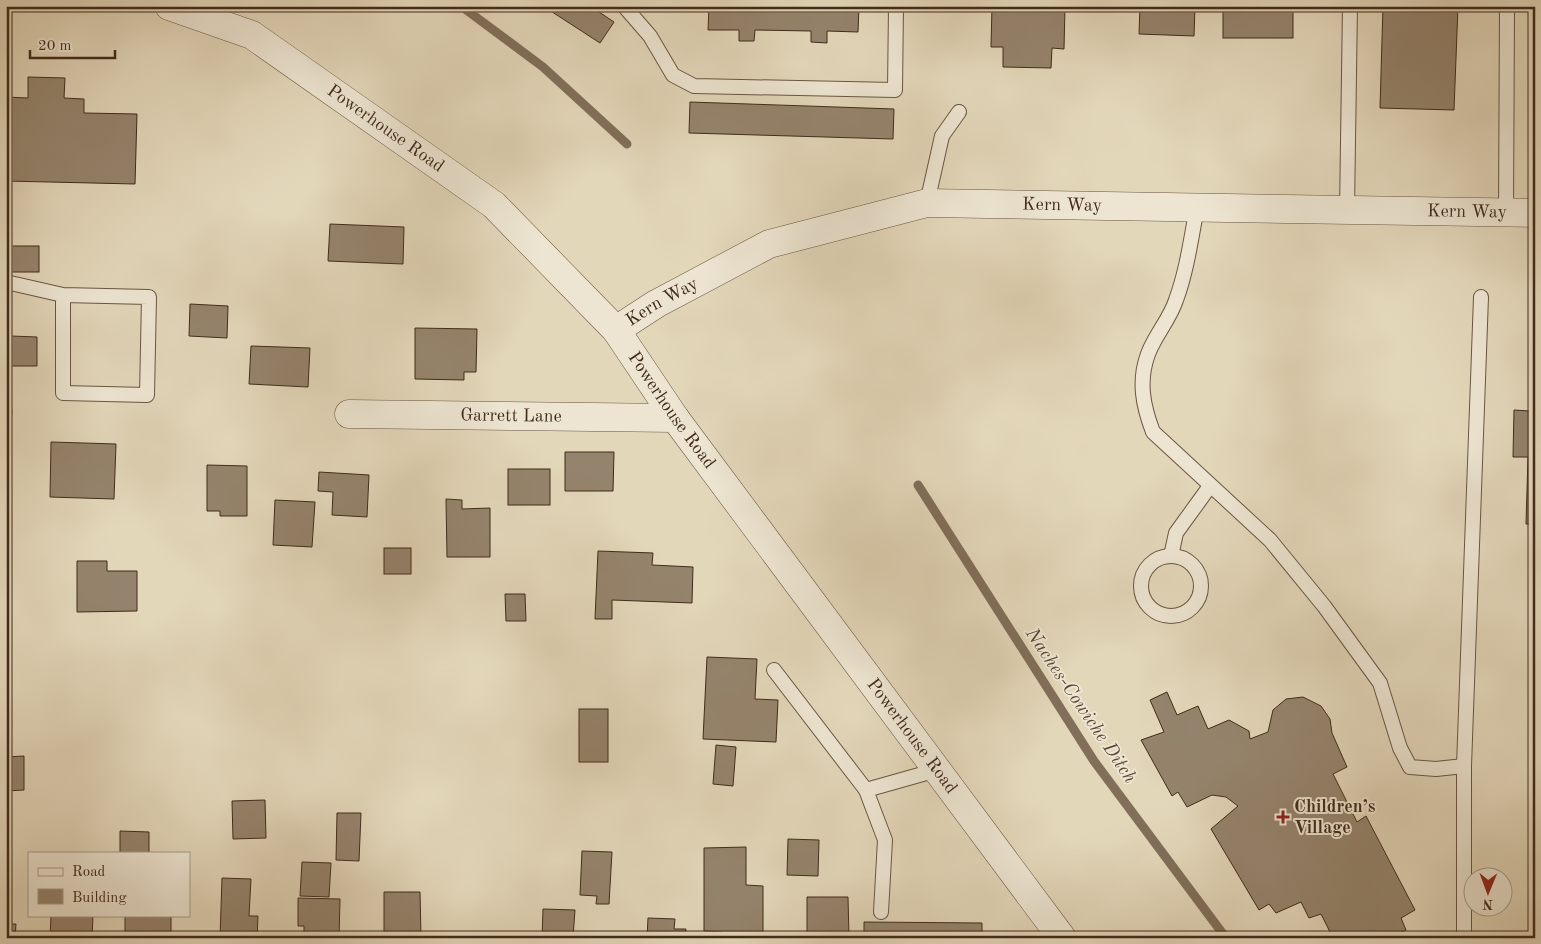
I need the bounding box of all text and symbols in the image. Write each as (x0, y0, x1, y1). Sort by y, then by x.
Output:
scale bar (30, 28, 115, 60)
text: 20 m (38, 39, 72, 54)
street label: Powerhouse Road (324, 82, 447, 176)
street label: Kern Way (1022, 196, 1103, 215)
street label: Kern Way (1427, 202, 1508, 222)
street label: Kern Way (623, 274, 702, 330)
street label: Powerhouse Road (624, 349, 719, 472)
street label: Garrett Lane (460, 406, 562, 426)
water label: Naches-Cowiche Ditch (1021, 624, 1139, 787)
street label: Powerhouse Road (863, 675, 960, 797)
place label: Children’s Village (1294, 798, 1376, 837)
marker: Children’s Village (1276, 810, 1290, 824)
legend (28, 852, 190, 916)
text: Road (72, 865, 106, 880)
north arrow (1464, 866, 1514, 916)
text: Building (72, 891, 127, 906)
text: N (1482, 897, 1493, 911)

